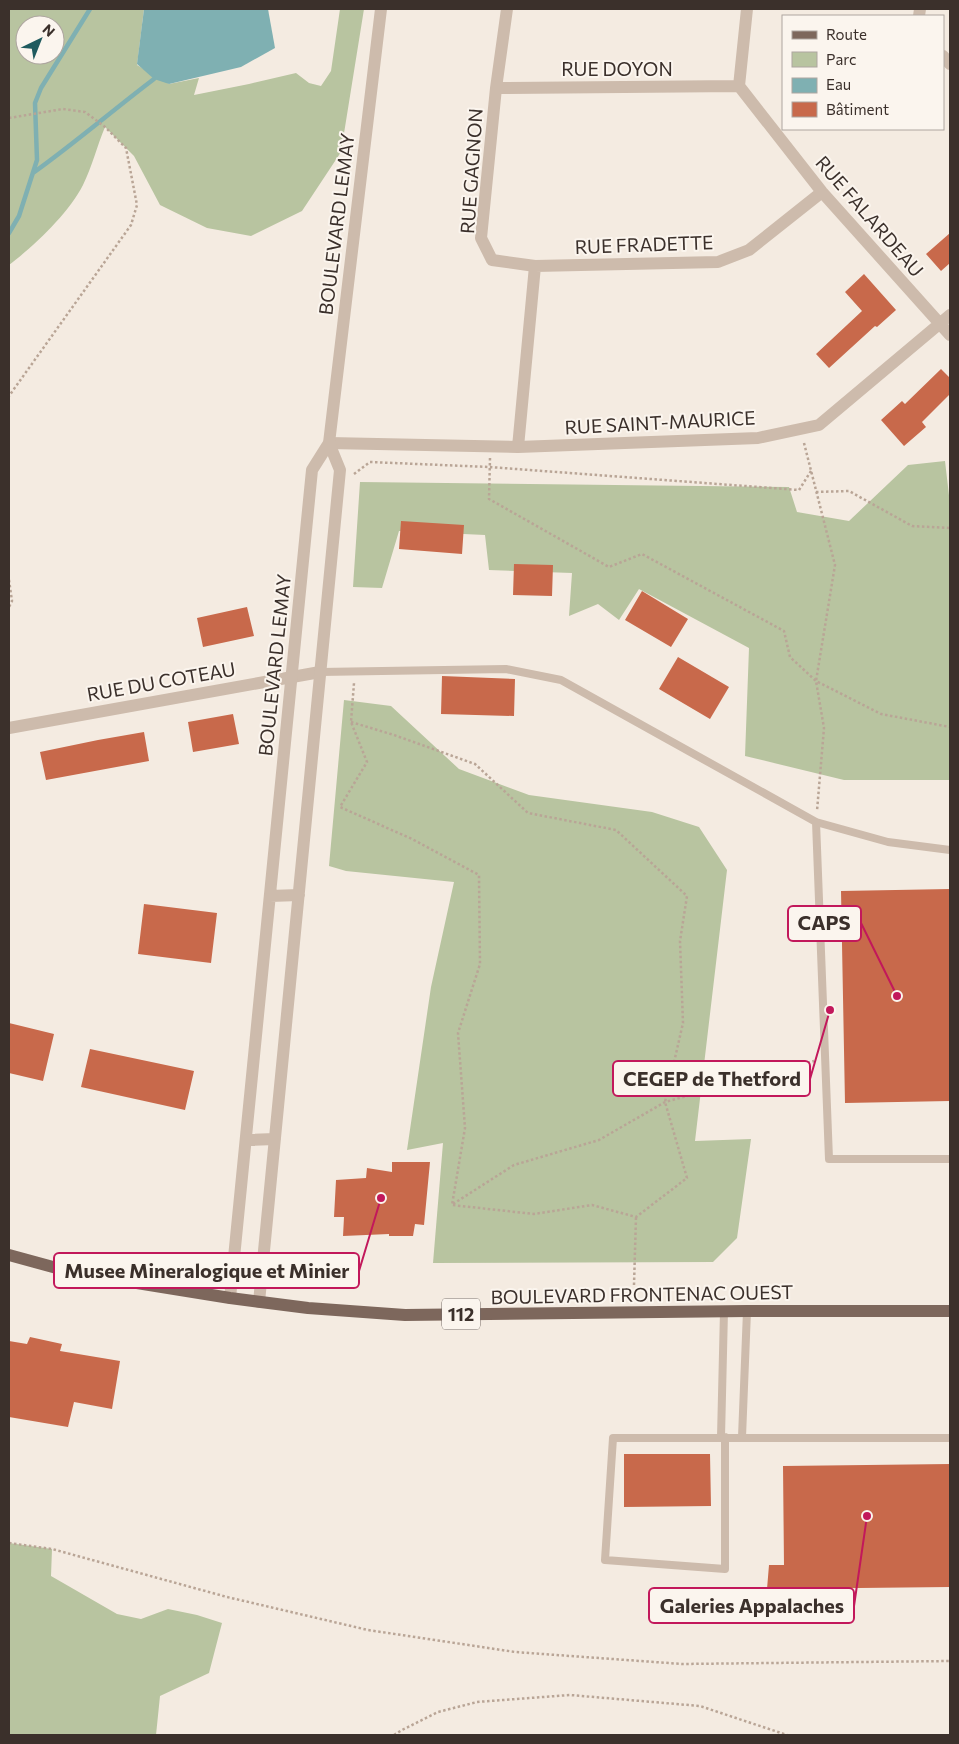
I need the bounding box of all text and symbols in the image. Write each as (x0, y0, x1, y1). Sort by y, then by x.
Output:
north arrow (15, 15, 65, 65)
legend (782, 15, 944, 130)
text: N (40, 20, 59, 40)
text: Route (826, 25, 867, 43)
text: Parc (826, 50, 856, 68)
street label: RUE DOYON (561, 57, 673, 80)
text: Eau (826, 75, 851, 93)
text: Bâtiment (826, 100, 889, 118)
street label: RUE GAGNON (455, 107, 487, 235)
street label: BOULEVARD LEMAY (313, 132, 359, 316)
street label: RUE FALARDEAU (811, 151, 929, 281)
street label: RUE FRADETTE (574, 230, 714, 258)
street label: RUE SAINT-MAURICE (564, 406, 756, 438)
street label: BOULEVARD LEMAY (253, 573, 295, 757)
street label: RUE DU COTEAU (85, 657, 237, 705)
callout: CAPS (788, 906, 861, 941)
text: CAPS (797, 910, 851, 934)
callout: CEGEP de Thetford (613, 1061, 810, 1096)
text: CEGEP de Thetford (623, 1066, 801, 1090)
callout: Musee Mineralogique et Minier (54, 1253, 359, 1288)
text: Musee Mineralogique et Minier (64, 1258, 350, 1282)
street label: BOULEVARD FRONTENAC OUEST (490, 1280, 794, 1308)
road number: 112 (442, 1298, 480, 1330)
callout: Galeries Appalaches (649, 1588, 854, 1623)
text: Galeries Appalaches (660, 1593, 844, 1617)

